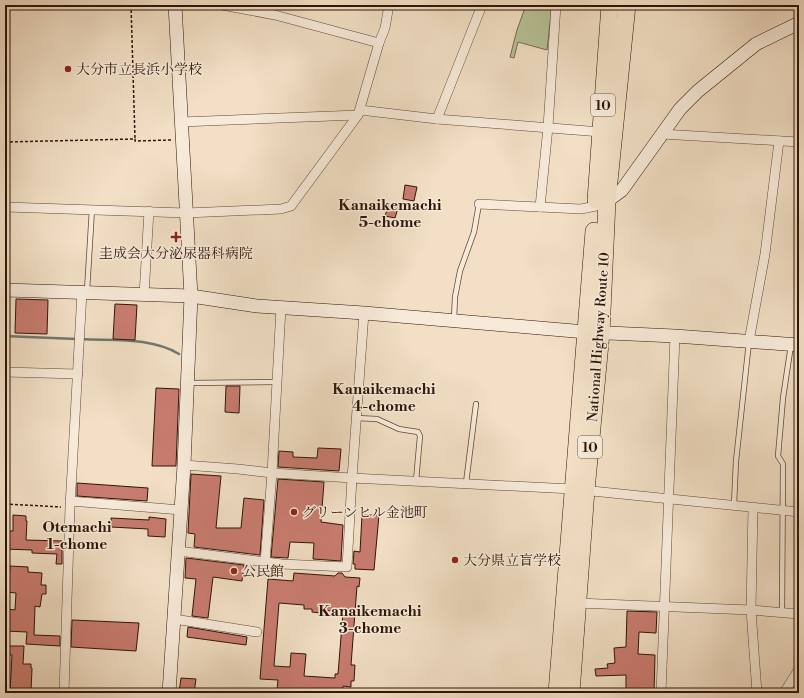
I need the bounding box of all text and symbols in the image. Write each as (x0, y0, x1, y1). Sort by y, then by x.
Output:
place label: 大分市立長浜小学校 (76, 61, 202, 79)
marker: 大分市立長浜小学校 (63, 64, 73, 74)
road number: 10 (591, 94, 615, 116)
district label: Kanaikemachi 5-chome (338, 196, 442, 232)
marker: 圭成会大分泌尿器科病院 (170, 231, 182, 243)
place label: 圭成会大分泌尿器科病院 (99, 245, 253, 263)
street label: National Highway Route 10 (584, 252, 614, 422)
district label: Kanaikemachi 4-chome (332, 380, 436, 416)
road number: 10 (578, 436, 602, 458)
place label: グリーンヒル金池町 (302, 504, 428, 522)
marker: グリーンヒル金池町 (289, 507, 299, 517)
district label: Otemachi 1-chome (42, 518, 112, 554)
place label: 大分県立盲学校 (463, 552, 561, 570)
marker: 大分県立盲学校 (450, 555, 460, 565)
place label: 公民館 (242, 563, 284, 581)
marker: 公民館 (229, 566, 239, 576)
district label: Kanaikemachi 3-chome (318, 602, 422, 638)

